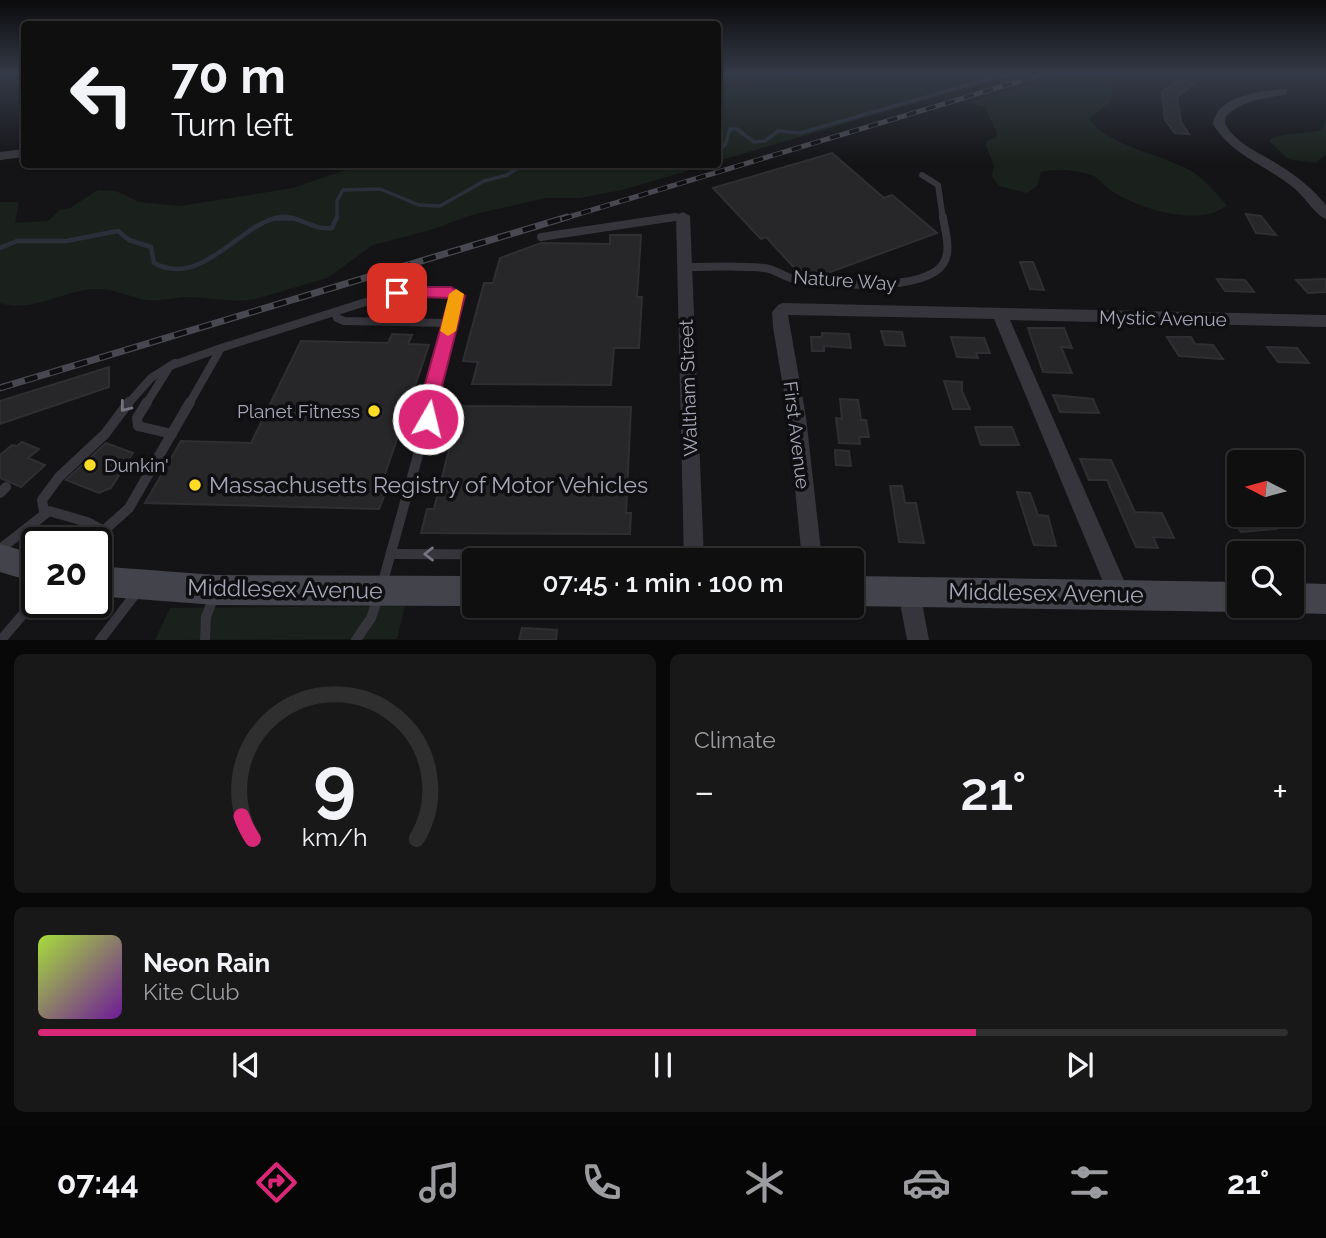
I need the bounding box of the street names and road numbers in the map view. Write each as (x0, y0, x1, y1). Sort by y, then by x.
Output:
street label: Nature Way (793, 265, 897, 295)
street label: Mystic Avenue (1099, 306, 1227, 330)
street label: Waltham Street (675, 318, 701, 457)
street label: First Avenue (779, 380, 815, 490)
street label: Middlesex Avenue (187, 573, 383, 604)
street label: Middlesex Avenue (948, 577, 1144, 608)

